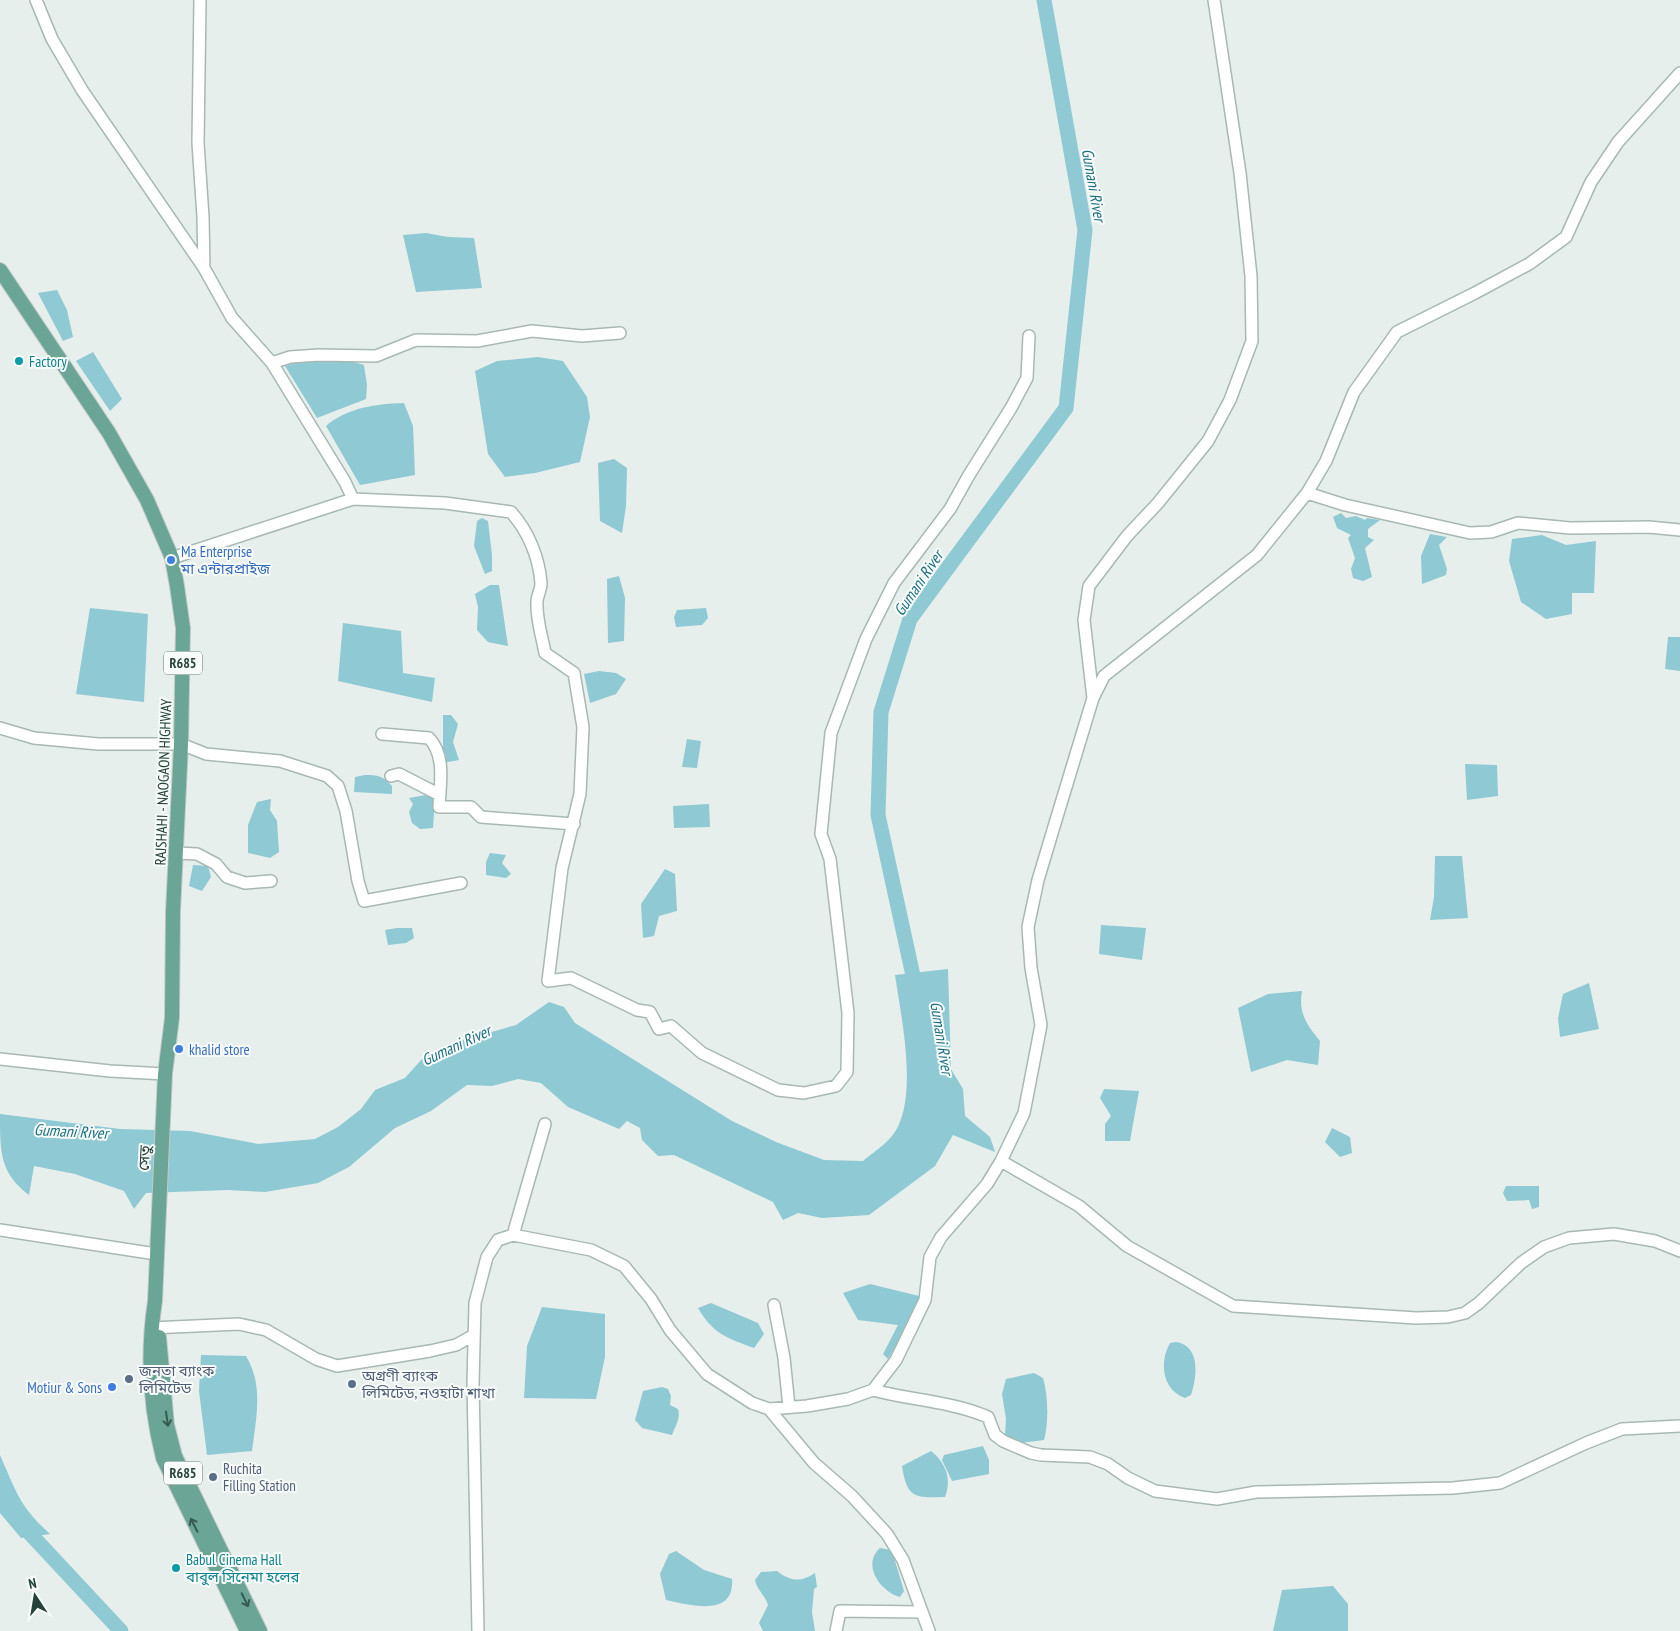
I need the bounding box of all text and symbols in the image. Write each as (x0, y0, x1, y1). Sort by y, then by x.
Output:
water label: Gumani River (1078, 147, 1111, 226)
place label: Factory (29, 352, 67, 371)
marker: Factory (13, 355, 25, 367)
place label: Ma Enterprise মা এন্টারপ্রাইজ (180, 542, 271, 578)
water label: Gumani River (889, 545, 948, 619)
marker: Ma Enterprise মা এন্টারপ্রাইজ (165, 554, 177, 566)
road number: R685 (164, 651, 202, 674)
street label: RAJSHAHI - NAOGAON HIGHWAY (151, 698, 175, 866)
water label: Gumani River (926, 1000, 958, 1079)
water label: Gumani River (418, 1019, 496, 1070)
place label: khalid store (189, 1040, 250, 1059)
marker: khalid store (173, 1043, 185, 1055)
water label: Gumani River (34, 1119, 111, 1143)
street label: সেতু (134, 1144, 154, 1171)
place label: জনতা ব্যাংক লিমিটেড (138, 1361, 215, 1397)
place label: অগ্রণী ব্যাংক লিমিটেড, নওহাটা শাখা (361, 1366, 496, 1402)
marker: জনতা ব্যাংক লিমিটেড (123, 1373, 135, 1385)
place label: Motiur & Sons (27, 1378, 102, 1397)
marker: অগ্রণী ব্যাংক লিমিটেড, নওহাটা শাখা (346, 1378, 358, 1390)
marker: Motiur & Sons (106, 1381, 118, 1393)
one-way arrow (162, 1411, 172, 1427)
place label: Ruchita Filling Station (223, 1459, 296, 1495)
road number: R685 (164, 1462, 202, 1485)
marker: Ruchita Filling Station (207, 1471, 219, 1483)
one-way arrow (189, 1517, 199, 1532)
place label: Babul Cinema Hall বাবুল সিনেমা হলের (185, 1550, 301, 1586)
marker: Babul Cinema Hall বাবুল সিনেমা হলের (170, 1562, 182, 1574)
north arrow (10, 1571, 60, 1621)
text: N (27, 1574, 38, 1593)
one-way arrow (241, 1592, 250, 1607)

